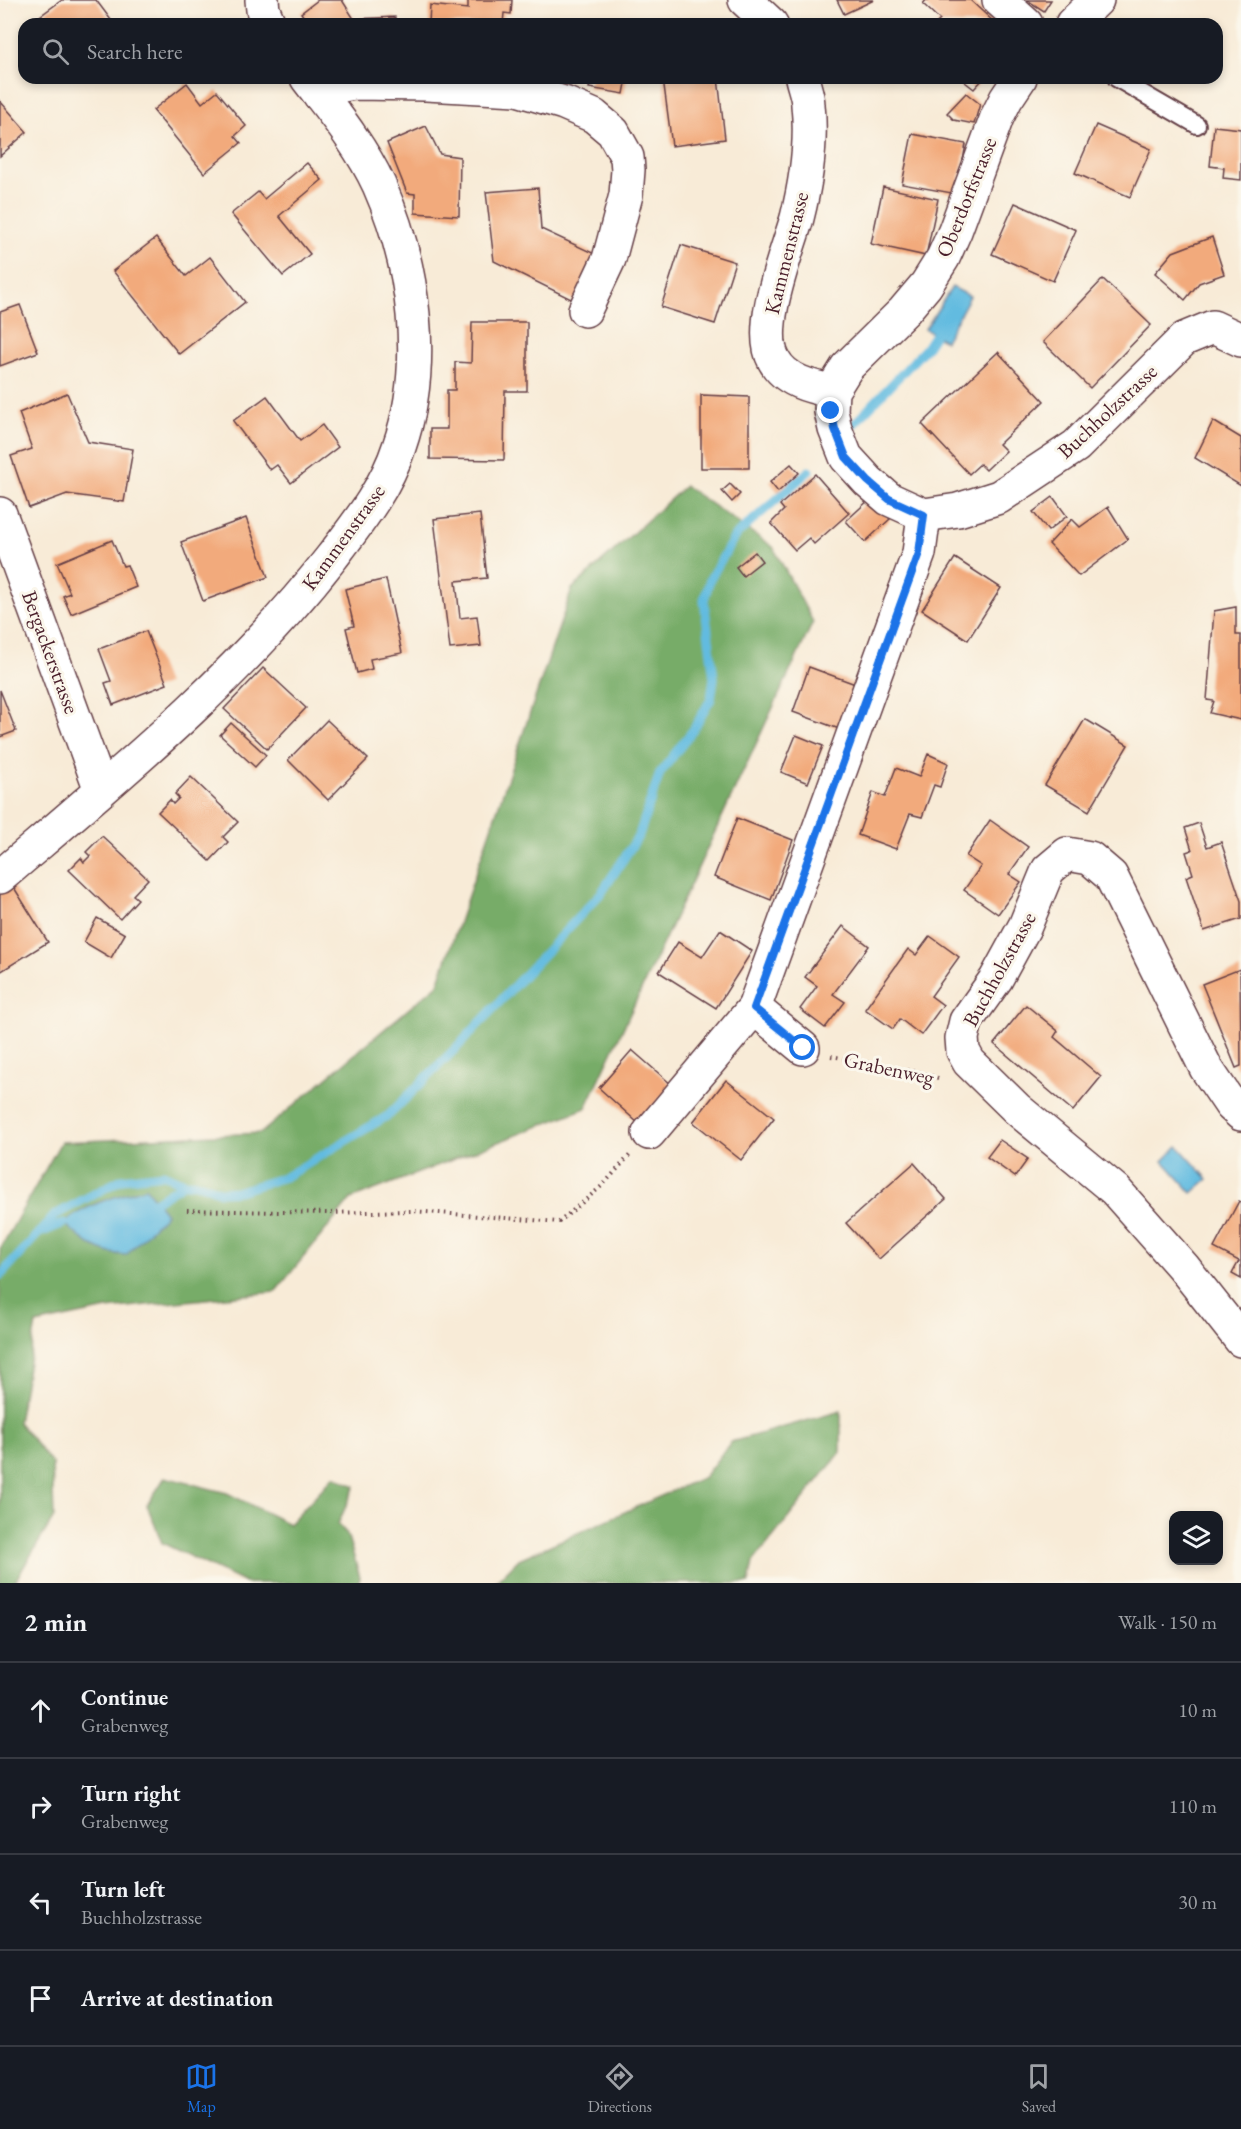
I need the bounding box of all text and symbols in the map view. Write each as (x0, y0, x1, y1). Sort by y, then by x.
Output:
search box (18, 18, 1223, 84)
icon: search (39, 35, 72, 68)
text: Search here (87, 37, 182, 66)
street label: Oberdorfstrasse (930, 133, 1002, 261)
street label: Kammenstrasse (758, 189, 814, 317)
street label: Buchholzstrasse (1051, 358, 1163, 464)
route end (817, 397, 843, 423)
street label: Kammenstrasse (295, 478, 391, 596)
street label: Bergackerstrasse (16, 587, 86, 717)
street label: Buchholzstrasse (956, 907, 1042, 1031)
route start (789, 1034, 815, 1060)
street label: Grabenweg (841, 1045, 937, 1091)
map controls (1169, 1511, 1223, 1565)
button: layers (1169, 1511, 1223, 1565)
text: 2 min (24, 1605, 87, 1639)
text: Walk · 150 m (1118, 1609, 1217, 1635)
text: Continue (81, 1683, 168, 1712)
icon: ahead (24, 1694, 57, 1727)
text: 10 m (1178, 1697, 1217, 1723)
text: Grabenweg (81, 1712, 168, 1738)
text: Turn right (81, 1779, 180, 1808)
icon: right (24, 1790, 57, 1823)
text: 110 m (1169, 1793, 1217, 1819)
text: Grabenweg (81, 1808, 168, 1834)
text: Turn left (81, 1875, 165, 1904)
icon: left (24, 1886, 57, 1919)
text: 30 m (1178, 1889, 1217, 1915)
text: Buchholzstrasse (81, 1904, 202, 1930)
icon: arrive (24, 1982, 57, 2015)
text: Arrive at destination (81, 1984, 273, 2013)
tab: Map (185, 2060, 218, 2117)
tab: Directions (588, 2060, 652, 2117)
tab: Saved (1022, 2060, 1056, 2117)

